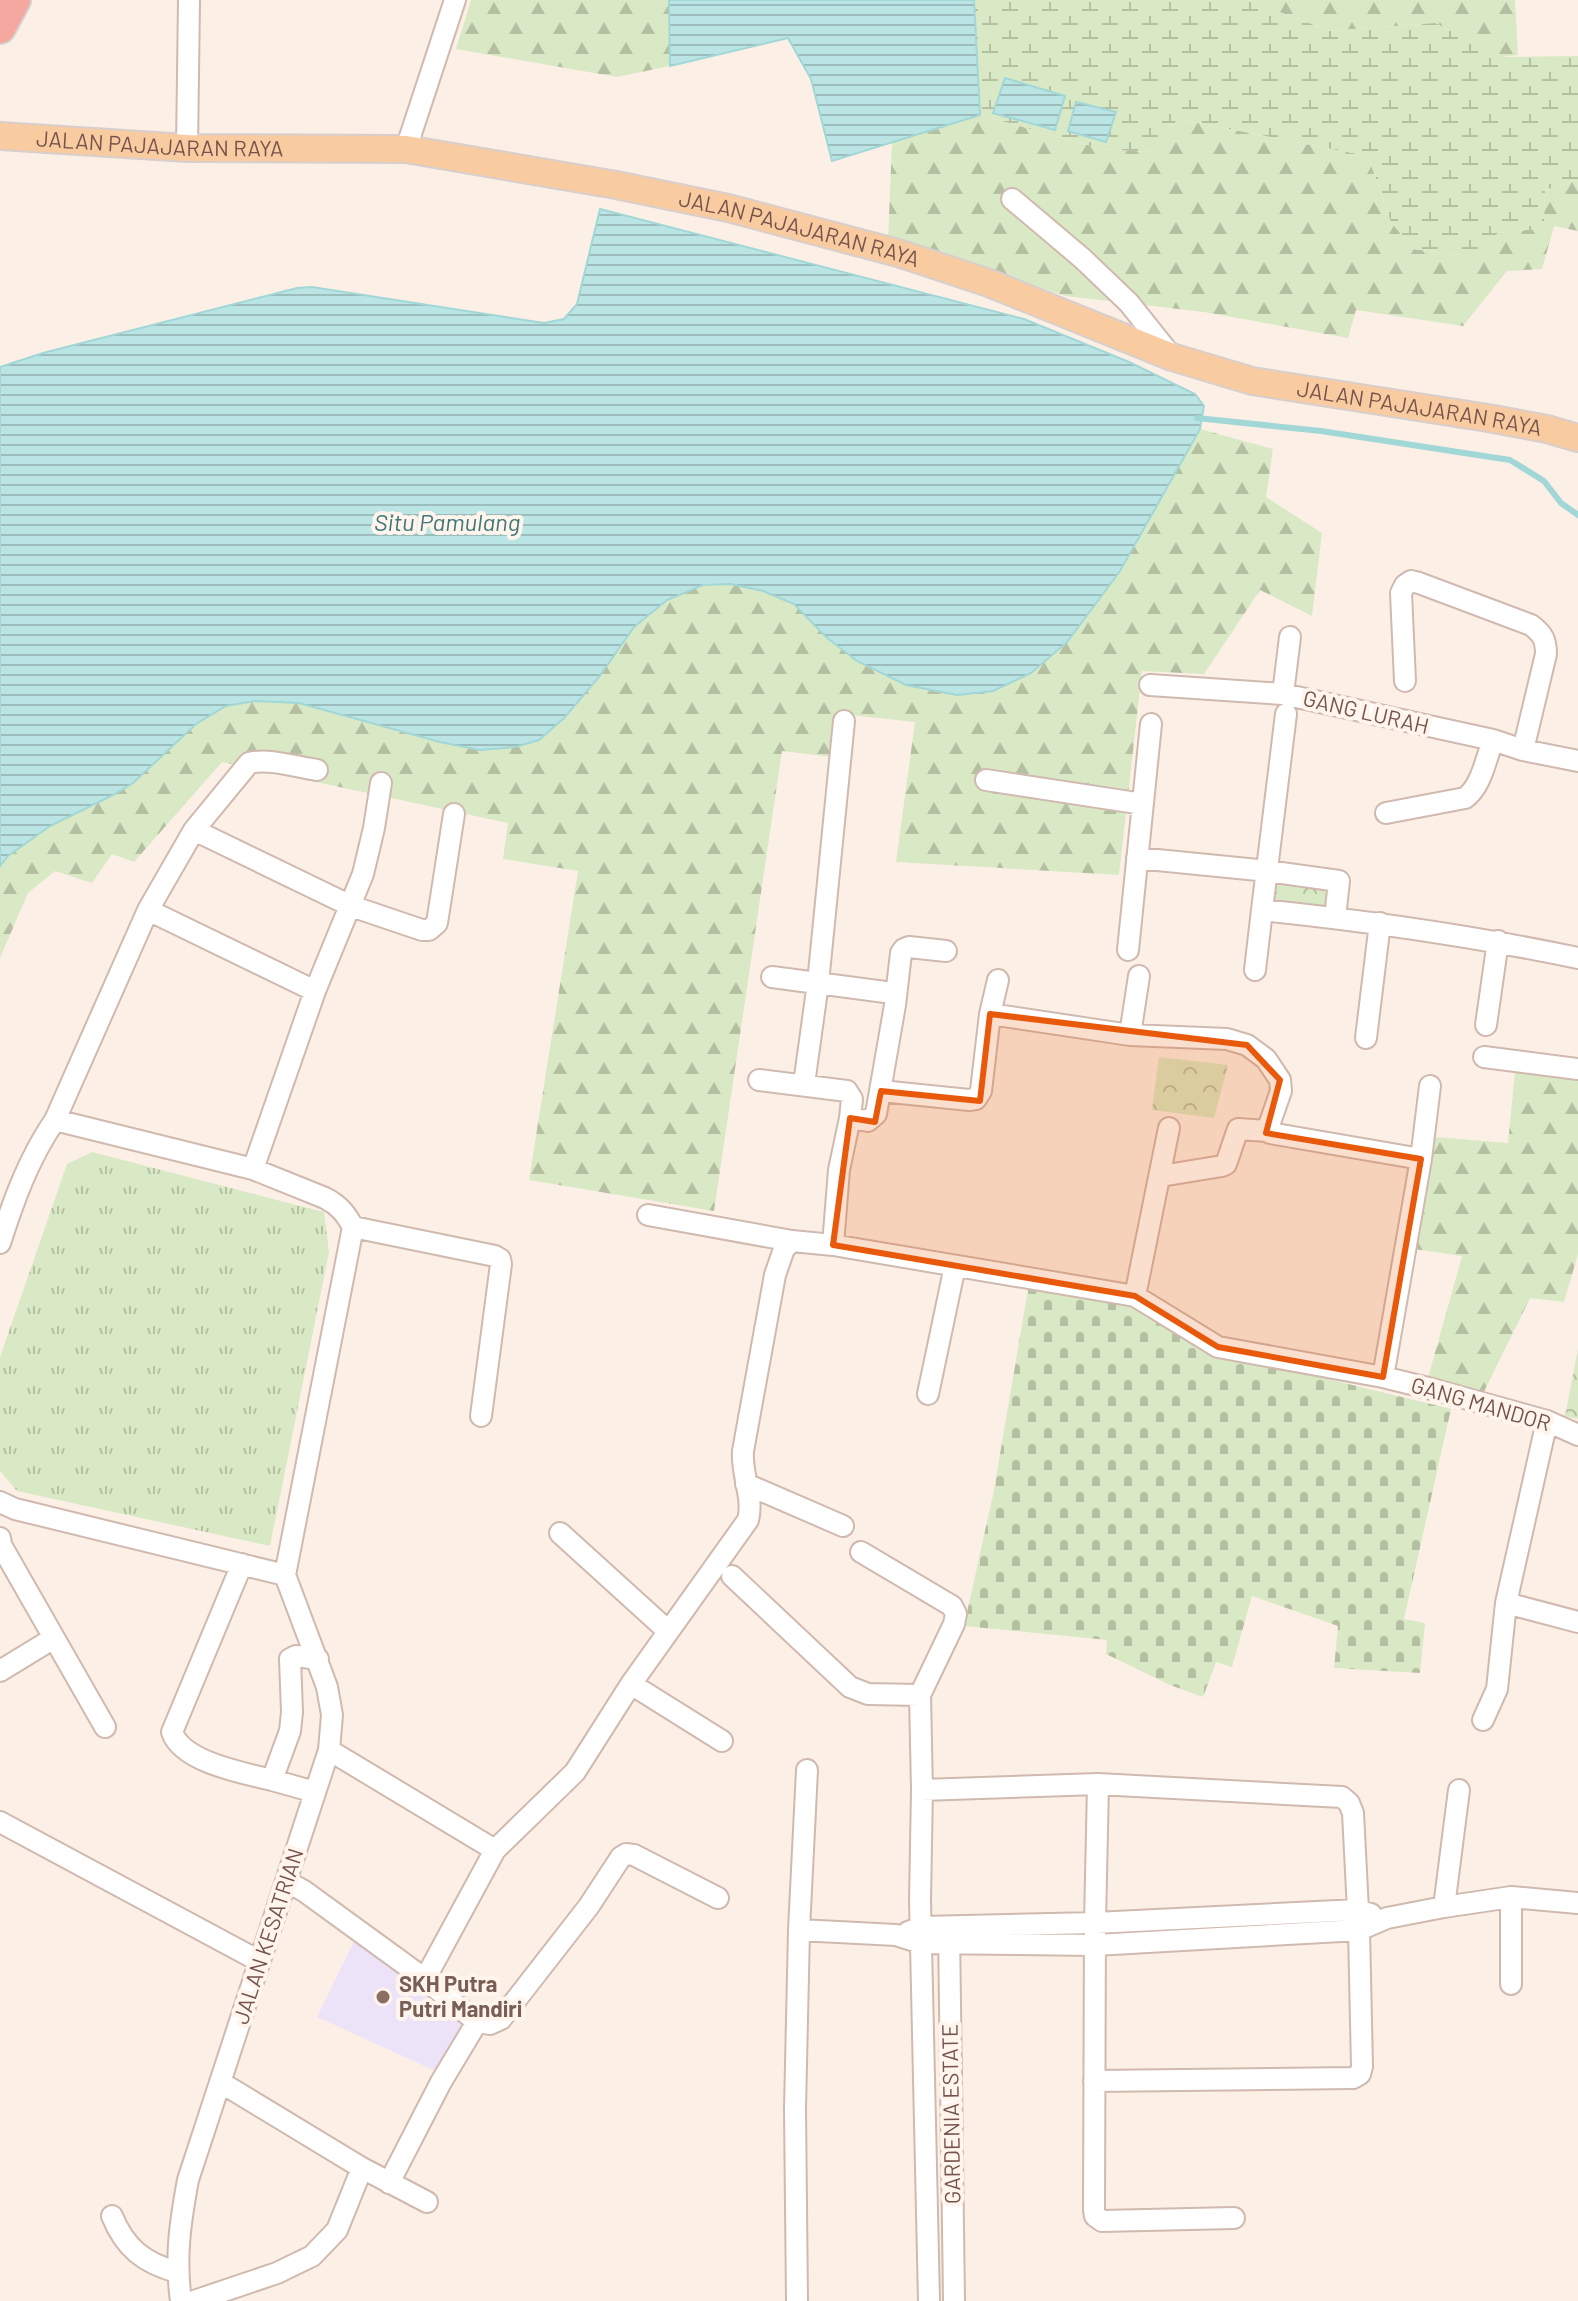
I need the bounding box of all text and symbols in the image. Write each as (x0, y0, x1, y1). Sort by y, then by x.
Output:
street label: JALAN PAJAJARAN RAYA (35, 124, 283, 160)
street label: JALAN PAJAJARAN RAYA (677, 184, 923, 271)
street label: JALAN PAJAJARAN RAYA (1295, 374, 1544, 440)
water label: Situ Pamulang (374, 507, 520, 536)
street label: GANG LURAH (1301, 684, 1432, 738)
street label: GANG MANDOR (1409, 1371, 1554, 1435)
street label: JALAN KESATRIAN (226, 1844, 308, 2027)
place label: SKH Putra Putri Mandiri (399, 1970, 522, 2021)
marker: SKH Putra Putri Mandiri (374, 1988, 392, 2006)
street label: GARDENIA ESTATE (935, 2024, 965, 2204)

